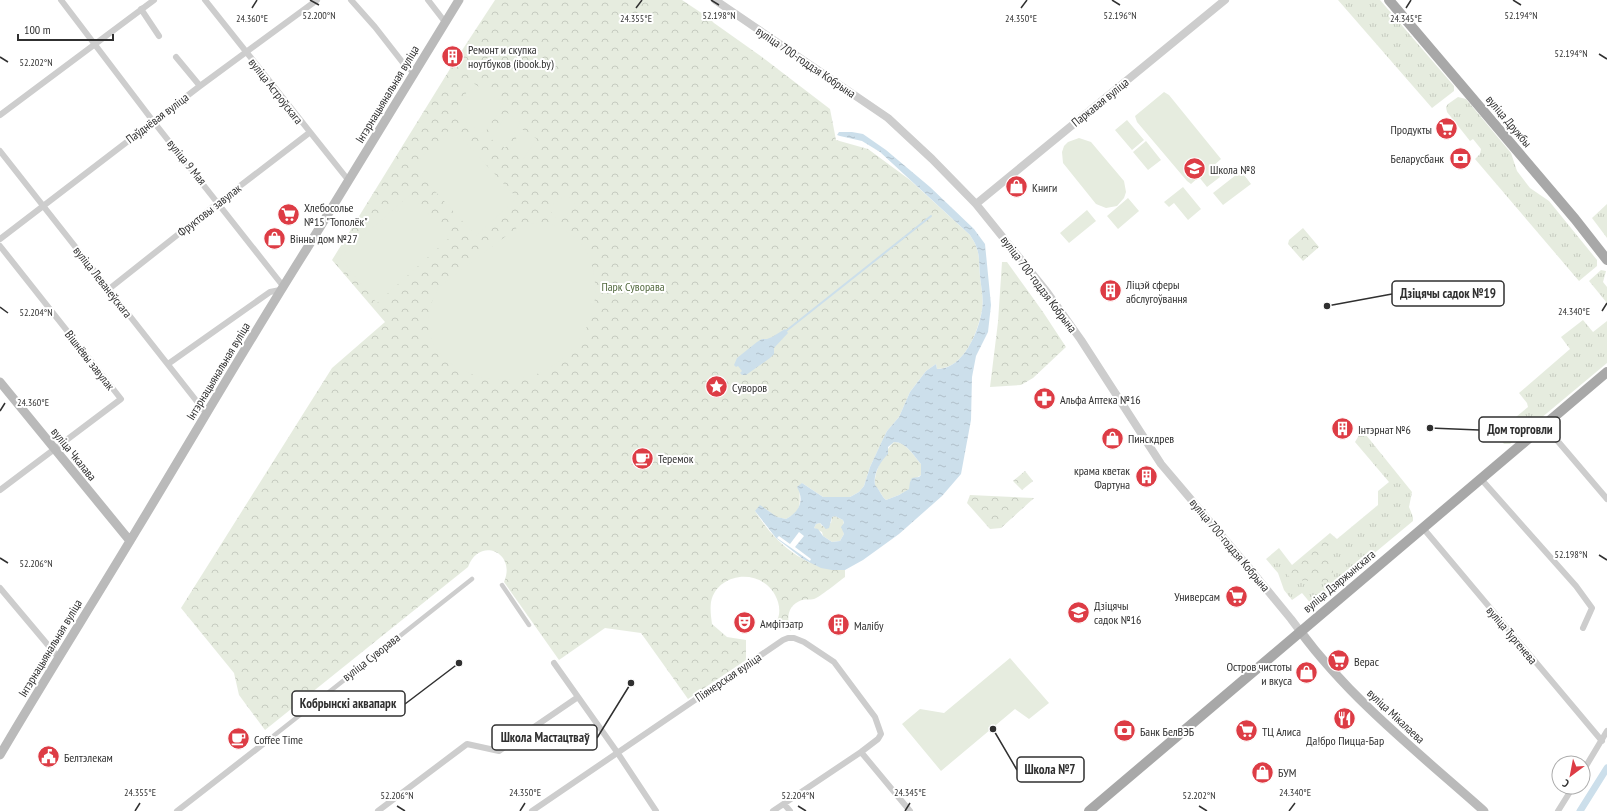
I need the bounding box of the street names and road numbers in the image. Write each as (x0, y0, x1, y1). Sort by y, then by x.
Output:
street label: вуліца 700-годдзя Кобрына (753, 23, 859, 101)
street label: Інтэрнацыянальная вуліца (352, 42, 422, 146)
street label: вуліца Астроўскага (246, 55, 306, 127)
street label: Паркавая вуліца (1068, 74, 1132, 130)
street label: Паўднёвая вуліца (123, 89, 191, 146)
street label: вуліца Дружбы (1483, 92, 1535, 150)
street label: вуліца 9 Мая (164, 136, 210, 188)
street label: Фруктовы завулак (174, 180, 244, 240)
street label: вуліца 700-годдзя Кобрына (998, 233, 1080, 335)
street label: вуліца Леванеўскага (70, 243, 136, 321)
street label: Інтэрнацыянальная вуліца (183, 319, 253, 423)
street label: Вішнёвы завулак (62, 327, 118, 393)
street label: вуліца Чкалава (48, 424, 100, 484)
street label: вуліца 700-годдзя Кобрына (1187, 495, 1274, 595)
street label: вуліца Дзяржынскага (1300, 546, 1378, 616)
street label: Інтэрнацыянальная вуліца (15, 596, 85, 700)
street label: вуліца Тургенева (1483, 603, 1541, 667)
street label: вуліца Суворава (339, 630, 403, 684)
street label: Піянерская вуліца (692, 649, 764, 705)
street label: вуліца Мікалаева (1364, 686, 1428, 747)

